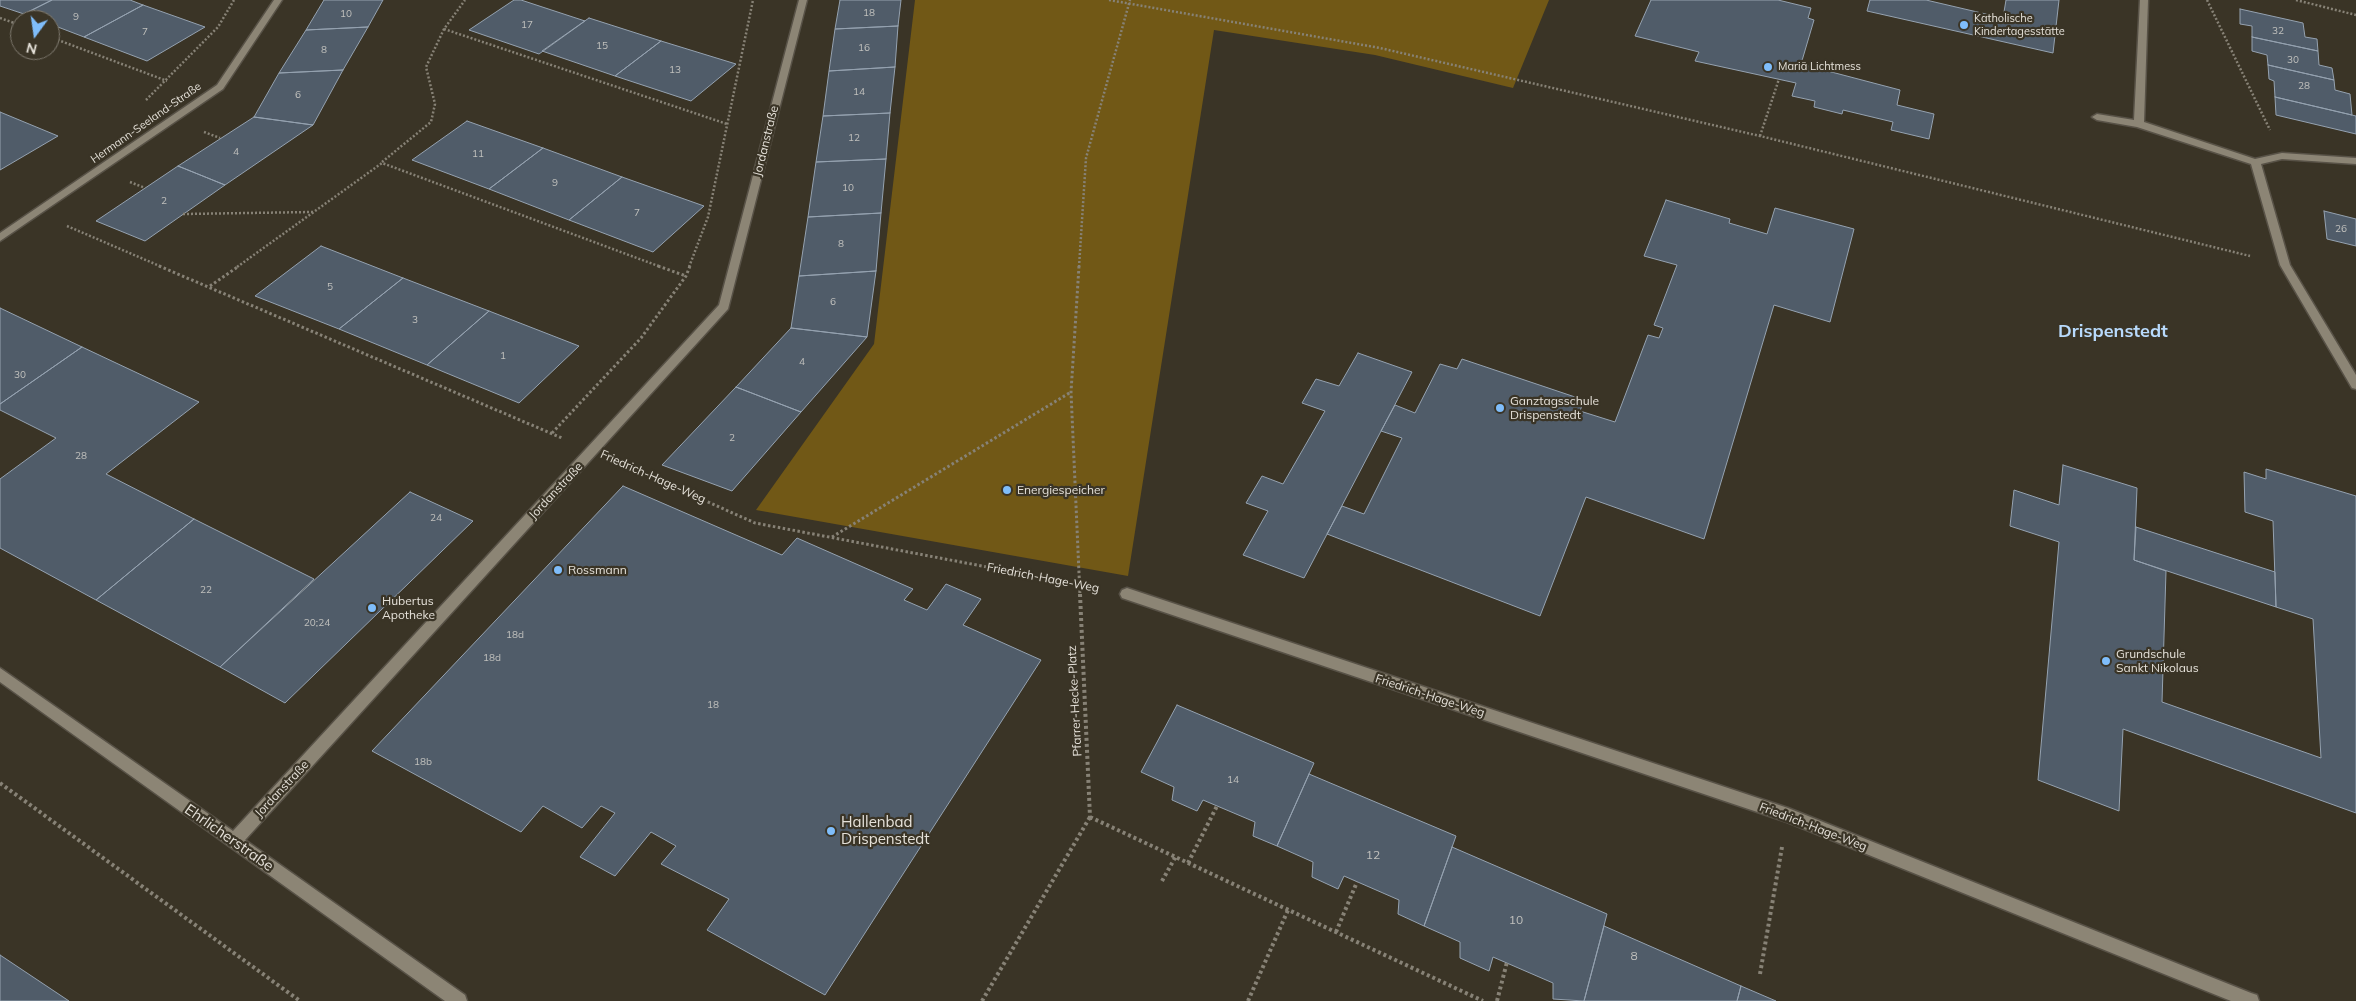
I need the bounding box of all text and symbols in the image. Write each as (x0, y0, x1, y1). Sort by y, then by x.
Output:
house number: 18 (863, 7, 875, 19)
house number: 10 (340, 8, 352, 20)
north arrow (10, 10, 60, 60)
house number: 9 (73, 11, 79, 23)
place label: Katholische Kindertagesstätte (1974, 12, 2065, 38)
house number: 17 (521, 19, 533, 31)
marker: Katholische Kindertagesstätte (1958, 19, 1970, 31)
house number: 32 (2272, 25, 2284, 37)
house number: 7 (142, 26, 148, 38)
text: N (24, 39, 39, 59)
house number: 15 (596, 40, 608, 52)
house number: 16 (858, 42, 870, 54)
house number: 8 (321, 44, 327, 56)
house number: 30 (2287, 54, 2299, 66)
place label: Mariä Lichtmess (1778, 60, 1861, 74)
marker: Mariä Lichtmess (1762, 61, 1774, 73)
house number: 13 (669, 64, 681, 76)
street label: Hermann-Seeland-Straße (88, 80, 204, 166)
house number: 28 (2298, 80, 2310, 92)
house number: 14 (853, 86, 865, 98)
house number: 6 (295, 89, 301, 101)
street label: Jordanstraße (750, 104, 782, 178)
house number: 12 (848, 132, 860, 144)
house number: 4 (233, 146, 239, 158)
house number: 11 (472, 148, 484, 160)
house number: 9 (552, 177, 558, 189)
house number: 10 (842, 182, 854, 194)
house number: 2 (161, 195, 167, 207)
house number: 7 (634, 207, 640, 219)
house number: 26 (2335, 223, 2347, 235)
house number: 8 (838, 238, 844, 250)
house number: 5 (327, 281, 333, 293)
house number: 6 (830, 296, 836, 308)
house number: 3 (412, 314, 418, 326)
district label: Drispenstedt (2058, 321, 2168, 343)
house number: 1 (500, 350, 506, 362)
house number: 4 (799, 356, 805, 368)
house number: 30 (14, 369, 26, 381)
place label: Ganztagsschule Drispenstedt (1510, 394, 1599, 422)
marker: Ganztagsschule Drispenstedt (1494, 402, 1506, 414)
house number: 2 (729, 432, 735, 444)
street label: Friedrich-Hage-Weg (598, 447, 708, 507)
house number: 28 (75, 450, 87, 462)
street label: Jordanstraße (526, 460, 586, 522)
place label: Energiespeicher (1017, 483, 1105, 497)
marker: Energiespeicher (1001, 484, 1013, 496)
house number: 24 (430, 512, 442, 524)
street label: Friedrich-Hage-Weg (986, 560, 1100, 596)
place label: Rossmann (568, 563, 627, 577)
marker: Rossmann (552, 564, 564, 576)
house number: 22 (200, 584, 212, 596)
place label: Hubertus Apotheke (382, 594, 435, 622)
marker: Hubertus Apotheke (366, 602, 378, 614)
house number: 20;24 (304, 617, 330, 629)
house number: 18d (506, 629, 524, 641)
street label: Pfarrer-Hecke-Platz (1065, 645, 1085, 757)
place label: Grundschule Sankt Nikolaus (2116, 647, 2199, 675)
house number: 18d (483, 652, 501, 664)
marker: Grundschule Sankt Nikolaus (2100, 655, 2112, 667)
street label: Friedrich-Hage-Weg (1373, 672, 1487, 720)
house number: 18 (707, 699, 719, 711)
house number: 18b (414, 756, 432, 768)
street label: Jordanstraße (252, 758, 312, 820)
house number: 14 (1227, 774, 1239, 786)
street label: Friedrich-Hage-Weg (1757, 800, 1869, 854)
street label: Ehrlicherstraße (181, 801, 277, 875)
place label: Hallenbad Drispenstedt (841, 813, 930, 848)
marker: Hallenbad Drispenstedt (825, 825, 837, 837)
house number: 12 (1366, 848, 1380, 862)
house number: 10 (1509, 913, 1523, 927)
house number: 8 (1630, 949, 1638, 963)

